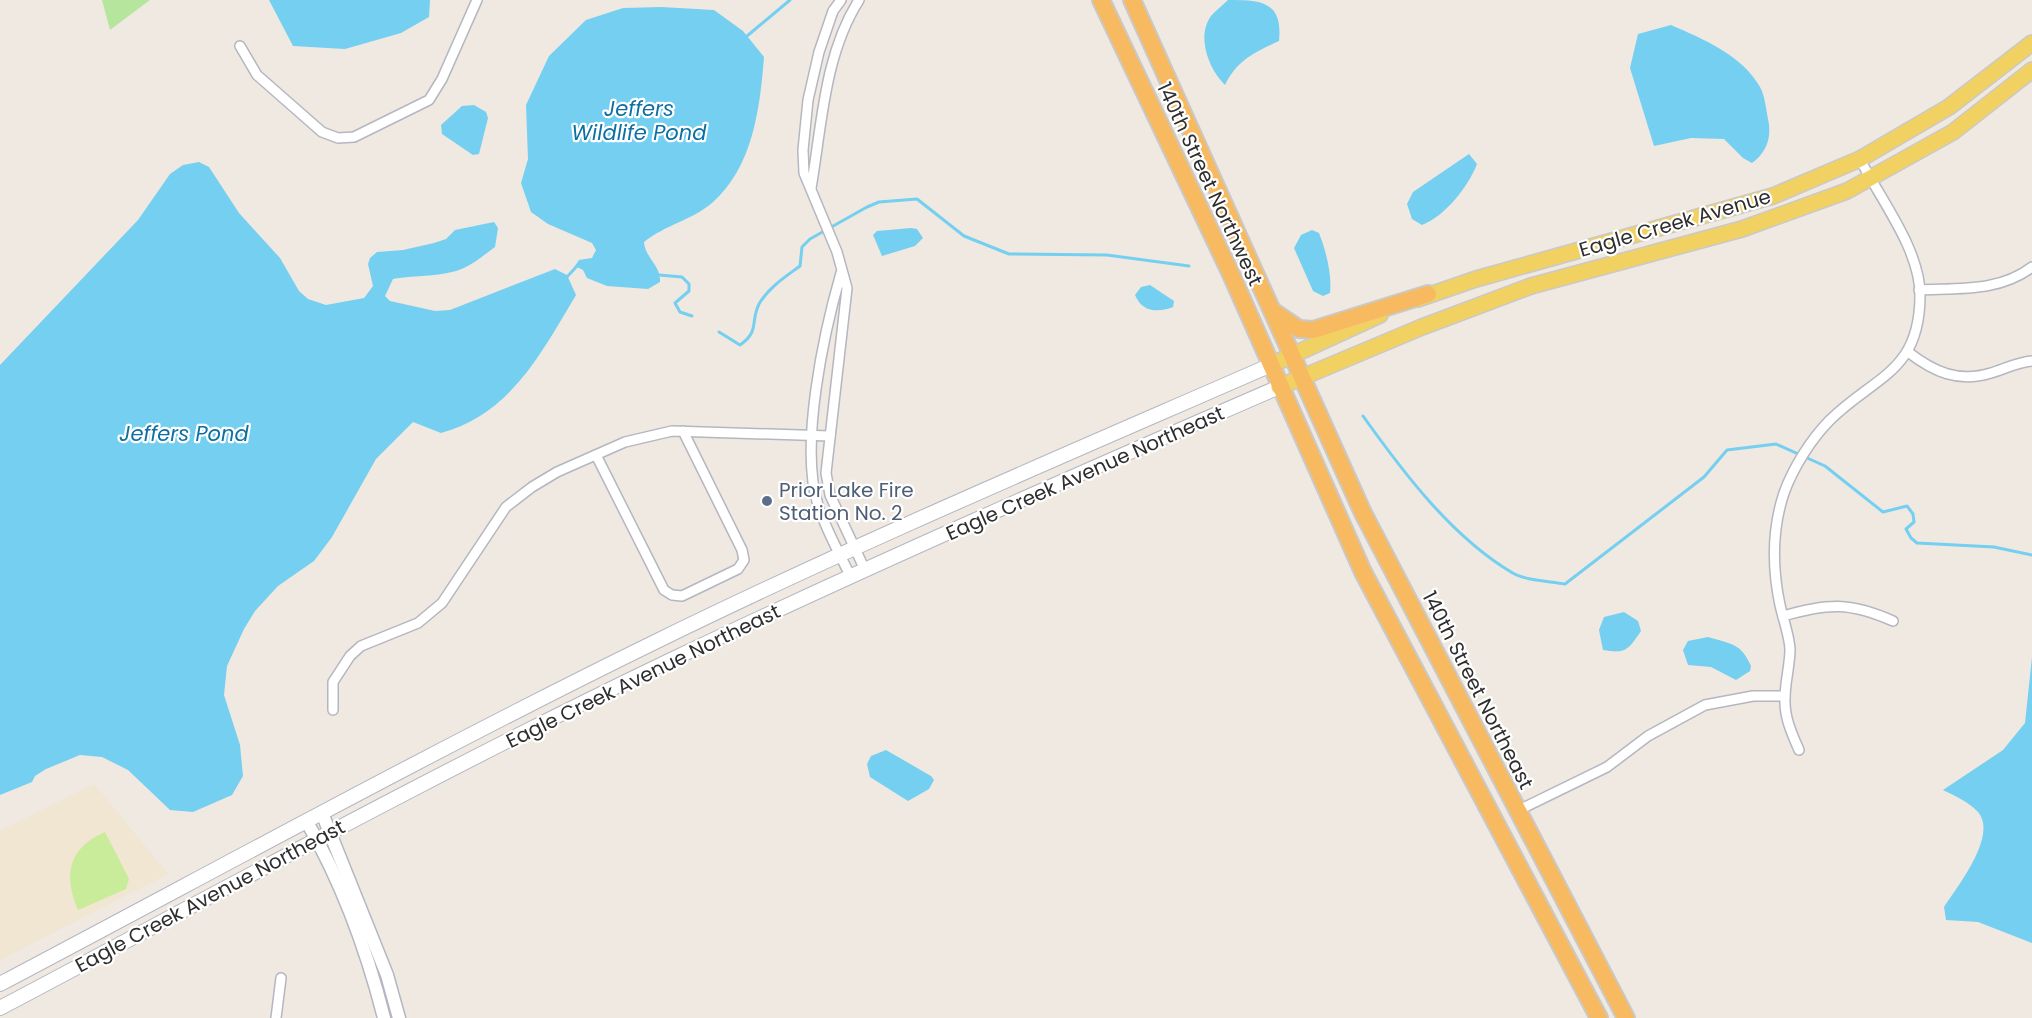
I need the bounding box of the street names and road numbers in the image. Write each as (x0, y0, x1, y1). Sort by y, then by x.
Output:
street label: 140th Street Northwest (1150, 78, 1270, 290)
street label: Eagle Creek Avenue (1576, 182, 1774, 264)
street label: Eagle Creek Avenue Northeast (941, 399, 1229, 547)
street label: 140th Street Northeast (1416, 586, 1540, 794)
street label: Eagle Creek Avenue Northeast (501, 597, 785, 755)
street label: Eagle Creek Avenue Northeast (70, 813, 350, 979)

